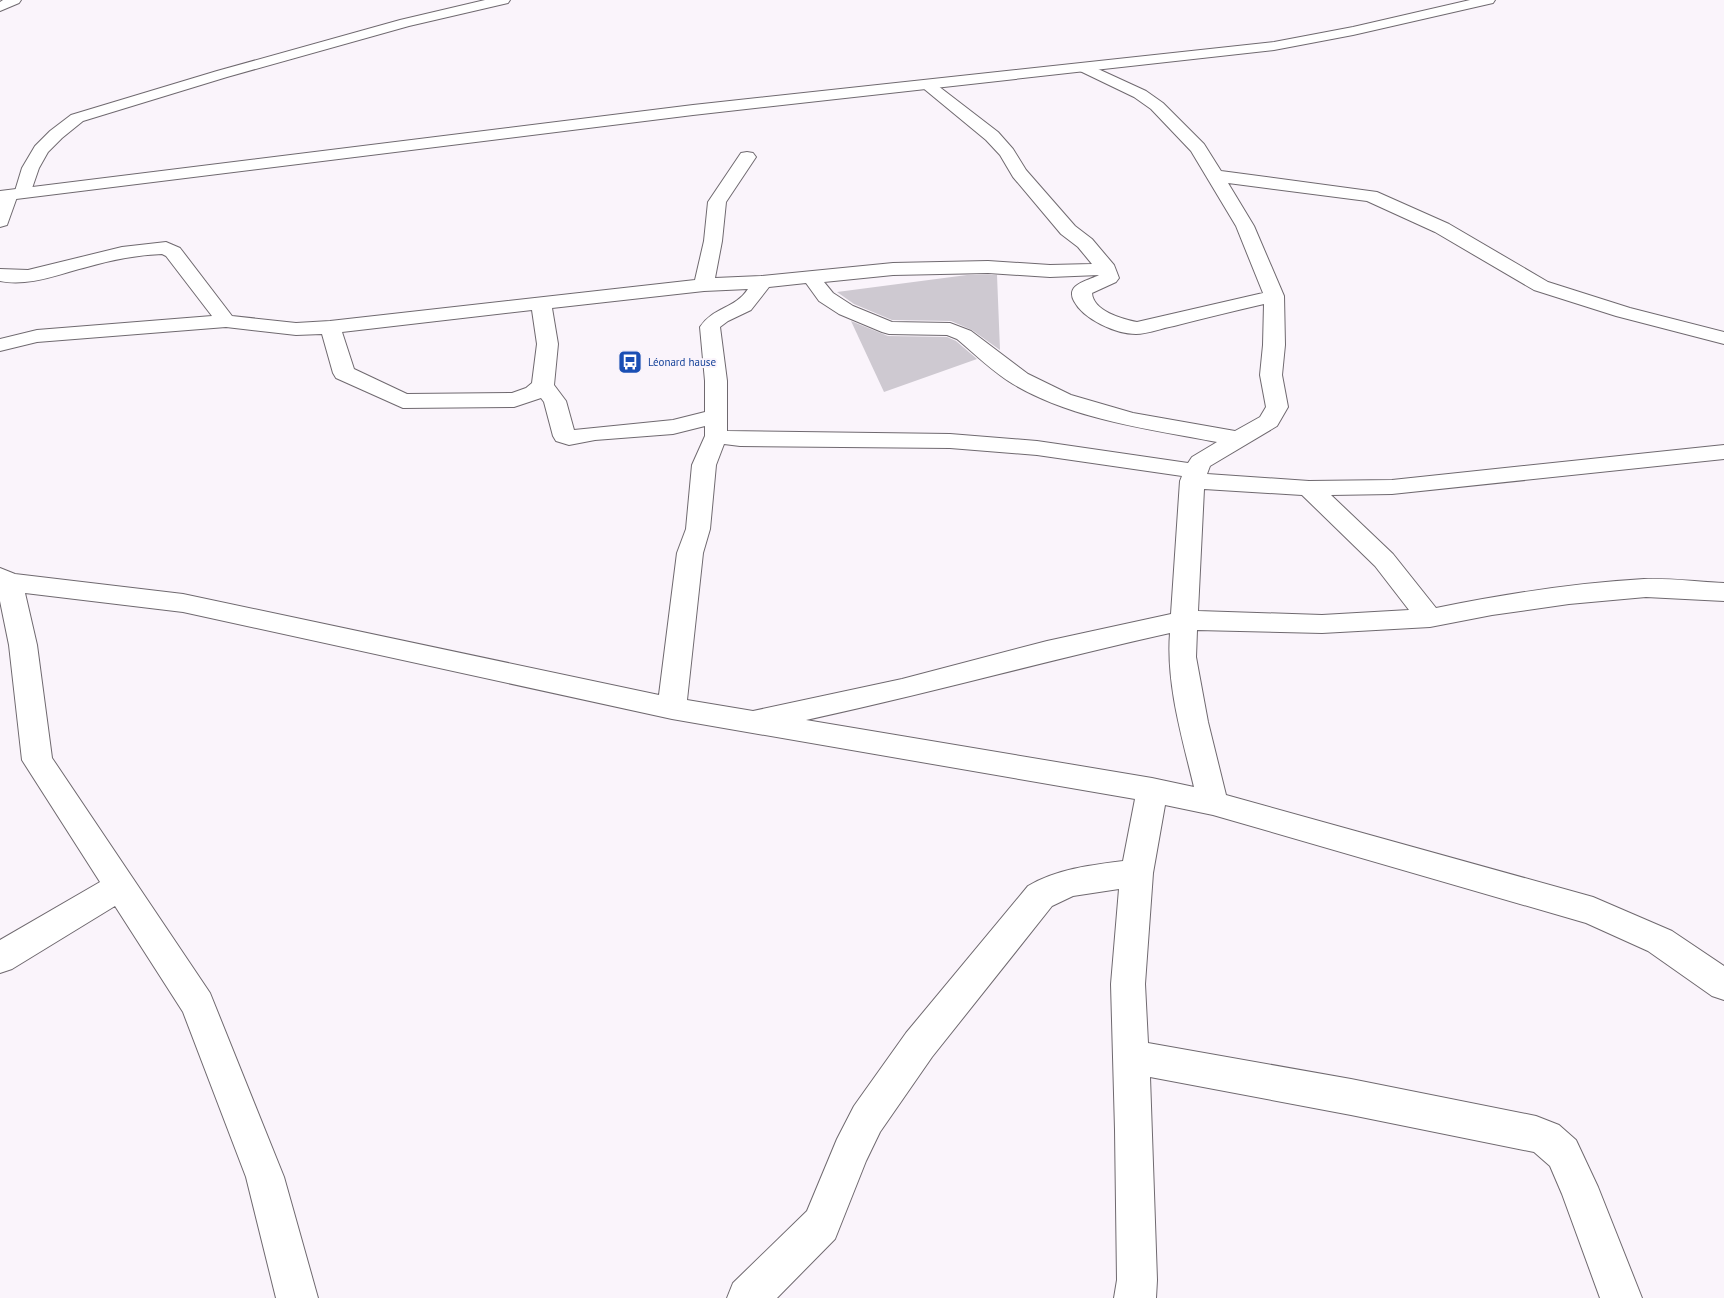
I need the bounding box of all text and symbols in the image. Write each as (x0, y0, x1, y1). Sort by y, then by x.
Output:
bus stop icon: Léonard hause (617, 349, 643, 375)
place label: Léonard hause (648, 355, 717, 369)

